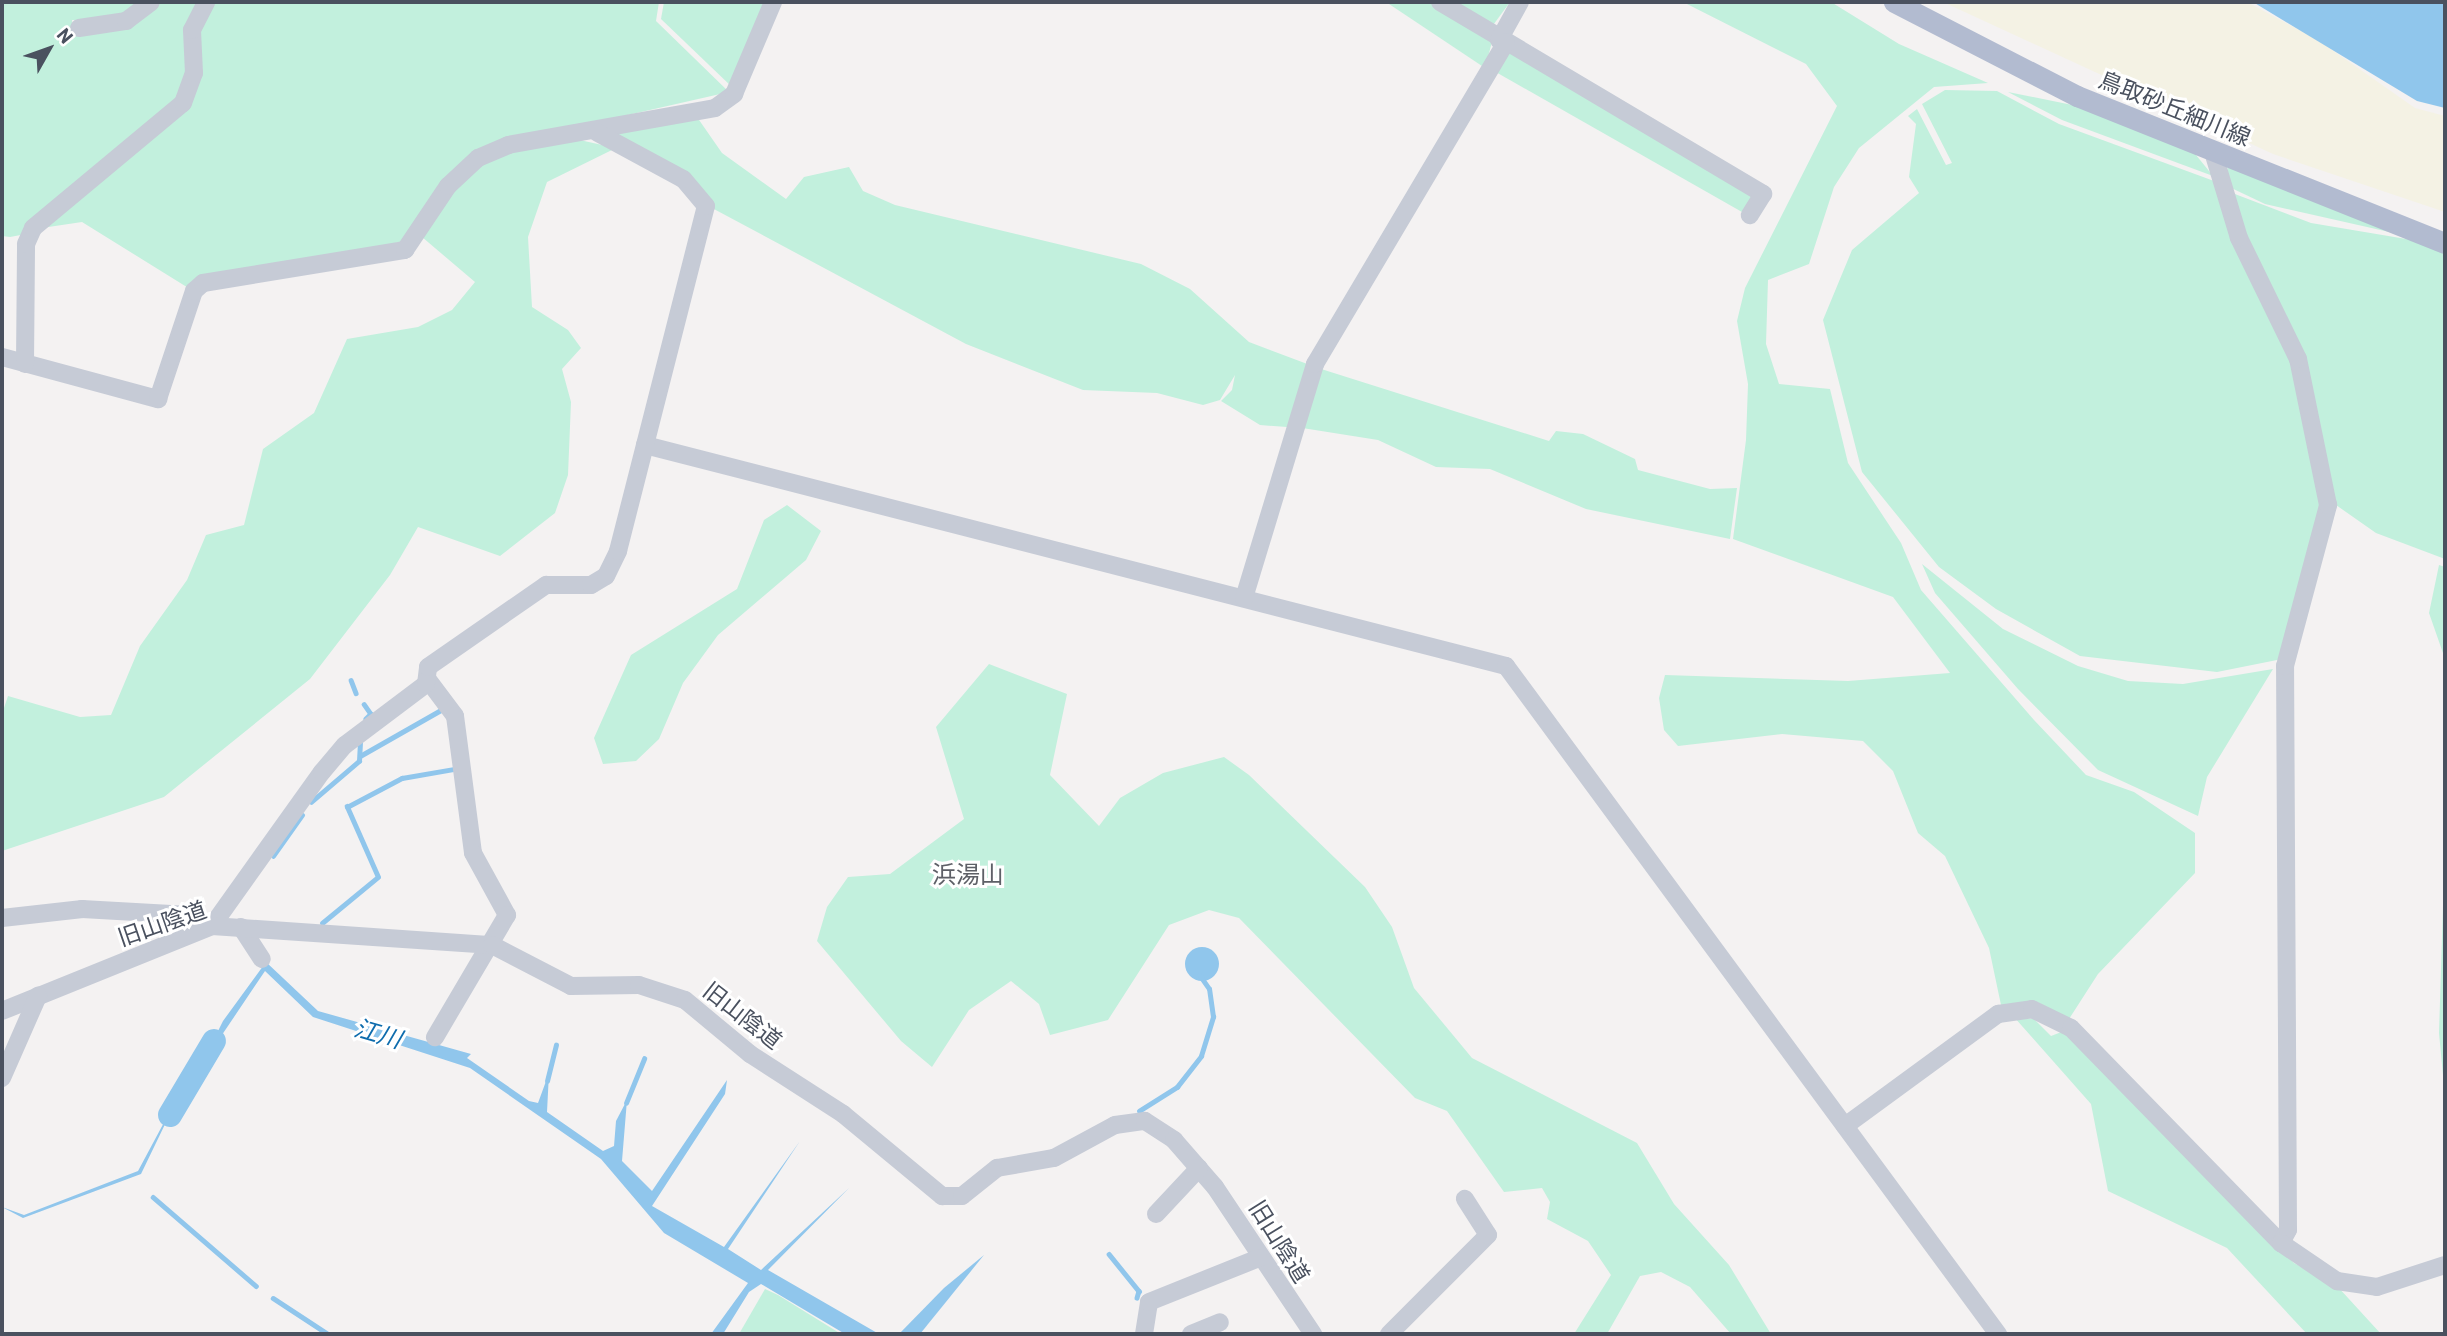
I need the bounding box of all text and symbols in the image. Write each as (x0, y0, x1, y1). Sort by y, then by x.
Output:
north arrow (14, 14, 84, 84)
text: N (53, 23, 78, 47)
street label: 鳥取砂丘細川線 (2095, 65, 2255, 151)
district label: 浜湯山 (932, 860, 1004, 888)
street label: 旧山陰道 (114, 895, 210, 951)
street label: 旧山陰道 (698, 976, 788, 1054)
water label: 江川 (351, 1013, 405, 1053)
street label: 旧山陰道 (1244, 1195, 1316, 1287)

